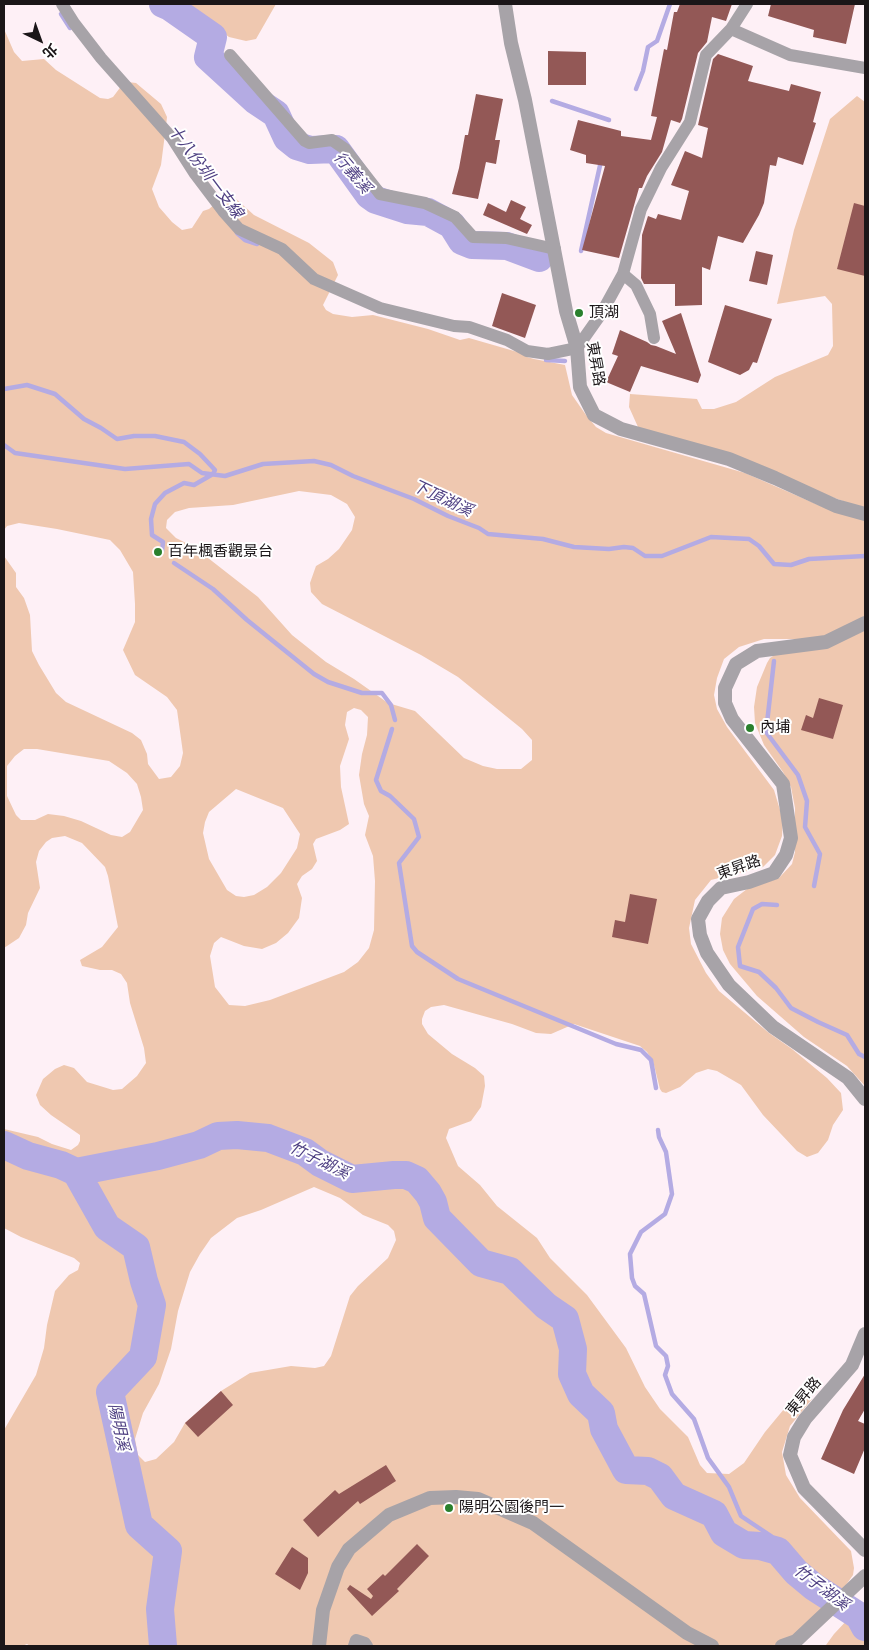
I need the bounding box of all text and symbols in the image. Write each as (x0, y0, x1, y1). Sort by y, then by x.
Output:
north arrow (15, 15, 65, 65)
text: 北 (39, 40, 61, 63)
water label: 十八份圳一支線 (164, 121, 246, 223)
water label: 行義溪 (329, 148, 375, 198)
place label: 頂湖 (589, 304, 619, 322)
marker: 頂湖 (573, 307, 585, 319)
street label: 東昇路 (582, 340, 608, 388)
water label: 下頂湖溪 (409, 477, 475, 521)
place label: 百年楓香觀景台 (168, 543, 273, 561)
marker: 百年楓香觀景台 (152, 546, 164, 558)
place label: 內埔 (760, 719, 790, 737)
marker: 內埔 (744, 722, 756, 734)
street label: 東昇路 (715, 852, 763, 884)
water label: 竹子湖溪 (286, 1138, 352, 1184)
street label: 東昇路 (783, 1374, 825, 1420)
water label: 陽明溪 (104, 1402, 132, 1452)
place label: 陽明公園後門一 (459, 1499, 564, 1517)
marker: 陽明公園後門一 (443, 1502, 455, 1514)
water label: 竹子湖溪 (790, 1561, 852, 1615)

